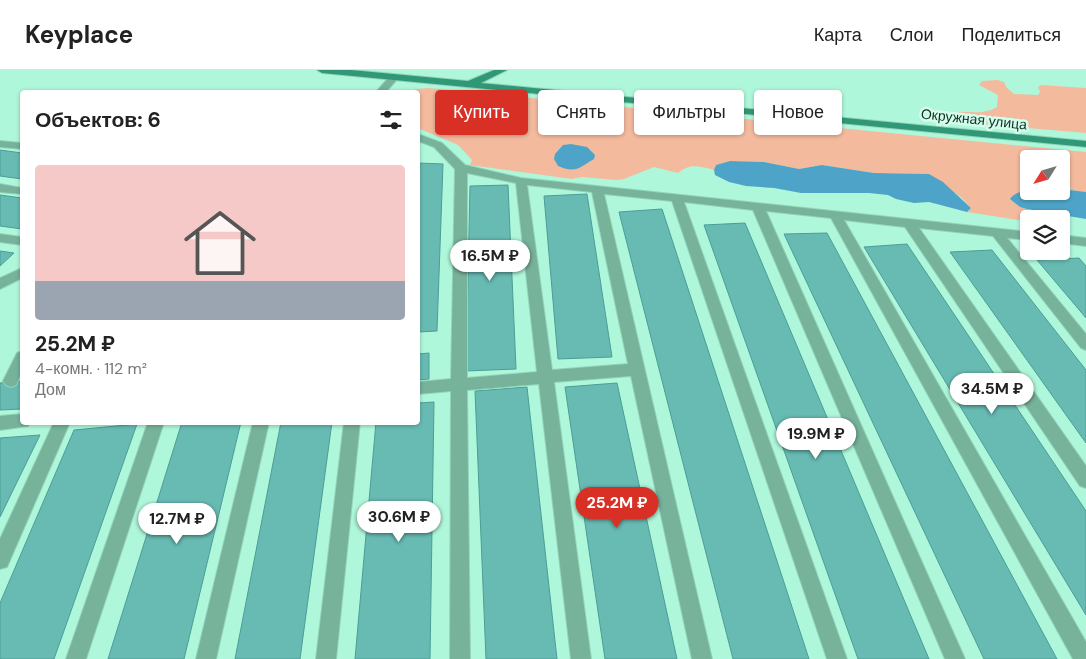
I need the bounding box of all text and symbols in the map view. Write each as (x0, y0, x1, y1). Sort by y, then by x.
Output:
text: Keyplace (25, 19, 133, 50)
text: Карта (814, 23, 862, 47)
text: Слои (890, 23, 934, 47)
text: Поделиться (962, 23, 1061, 47)
chip: Купить (435, 90, 528, 135)
chip: Снять (538, 90, 624, 135)
chip: Фильтры (634, 90, 744, 135)
chip: Новое (754, 90, 842, 135)
street label: Окружная улица (920, 104, 1028, 134)
text: Объектов: 6 (35, 106, 161, 134)
icon: filters (377, 106, 405, 134)
north arrow (1020, 150, 1070, 200)
map controls (1020, 150, 1070, 260)
icon: home (175, 198, 265, 288)
button: layers (1020, 210, 1070, 260)
pin: 16.5M ₽ (444, 240, 536, 282)
text: 16.5M ₽ (461, 245, 519, 266)
text: 25.2M ₽ (35, 330, 115, 358)
text: 4-комн. · 112 m² (35, 358, 147, 379)
pin: 34.5M ₽ (946, 372, 1038, 415)
text: 34.5M ₽ (961, 378, 1023, 399)
text: Дом (35, 379, 66, 400)
pin: 19.9M ₽ (770, 418, 862, 460)
text: 19.9M ₽ (787, 423, 845, 444)
pin: 25.2M ₽ (571, 486, 663, 529)
text: 25.2M ₽ (587, 492, 647, 513)
pin: 30.6M ₽ (353, 500, 445, 543)
pin: 12.7M ₽ (131, 502, 223, 545)
text: 30.6M ₽ (368, 506, 430, 527)
text: 12.7M ₽ (149, 508, 205, 529)

